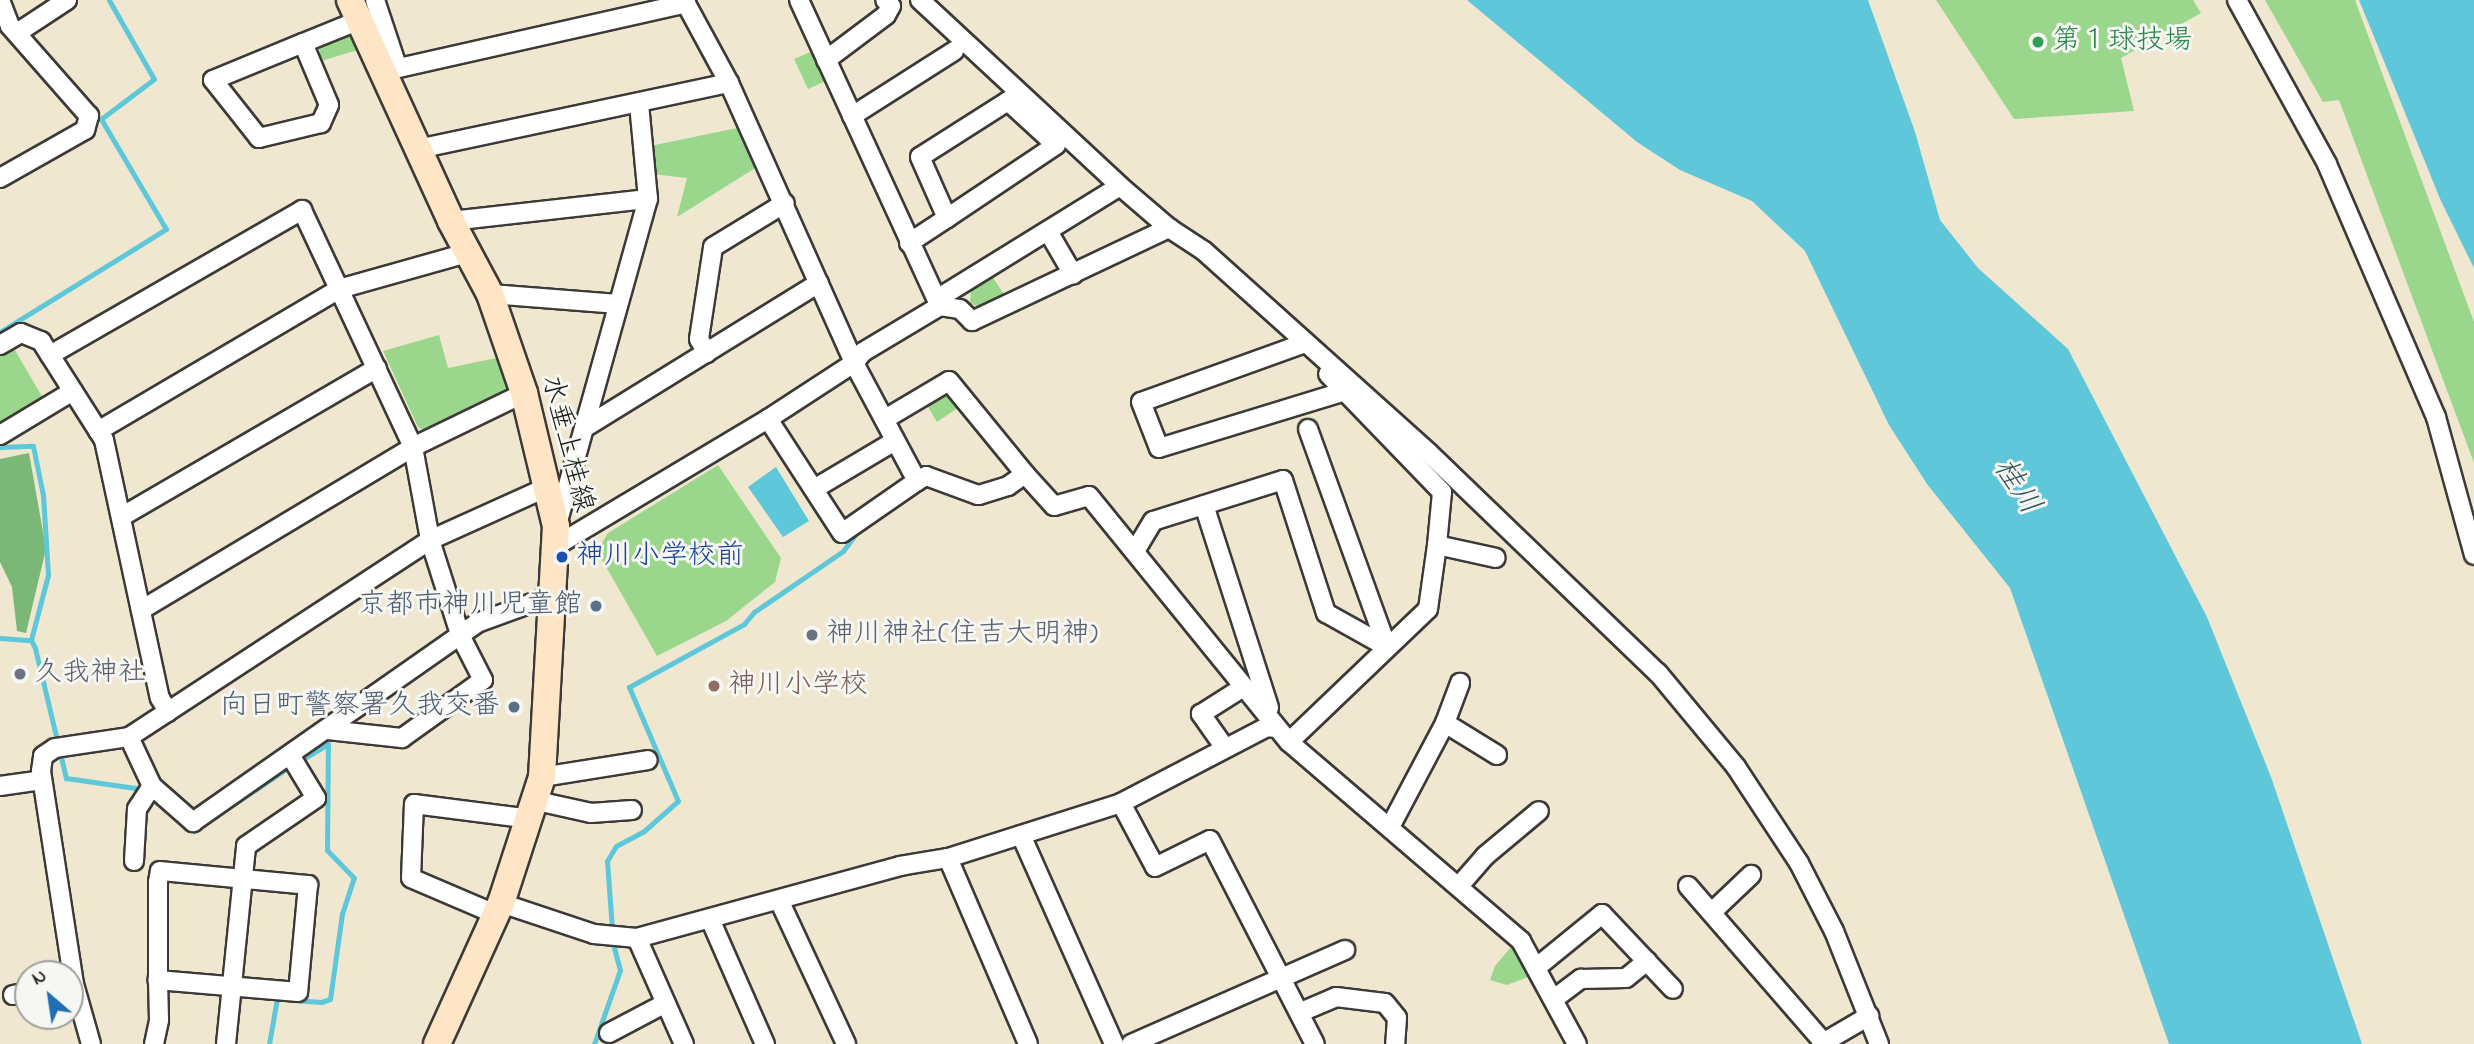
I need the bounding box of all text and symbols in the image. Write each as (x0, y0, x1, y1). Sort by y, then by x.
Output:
place label: 第１球技場 (2052, 25, 2192, 59)
marker: 第１球技場 (2030, 34, 2046, 50)
street label: 水垂上桂線 (533, 372, 599, 516)
water label: 桂川 (1985, 452, 2047, 522)
place label: 神川小学校前 (576, 540, 744, 574)
marker: 神川小学校前 (554, 549, 570, 565)
place label: 京都市神川児童館 (358, 589, 582, 623)
marker: 京都市神川児童館 (588, 598, 604, 614)
place label: 神川神社(住吉大明神) (826, 618, 1098, 652)
marker: 神川神社(住吉大明神) (804, 627, 820, 643)
place label: 久我神社 (34, 657, 146, 691)
marker: 久我神社 (12, 666, 28, 682)
place label: 神川小学校 (728, 669, 868, 703)
marker: 神川小学校 (706, 678, 722, 694)
place label: 向日町警察署久我交番 (220, 690, 500, 724)
marker: 向日町警察署久我交番 (506, 699, 522, 715)
north arrow (14, 960, 84, 1030)
text: N (27, 963, 52, 993)

